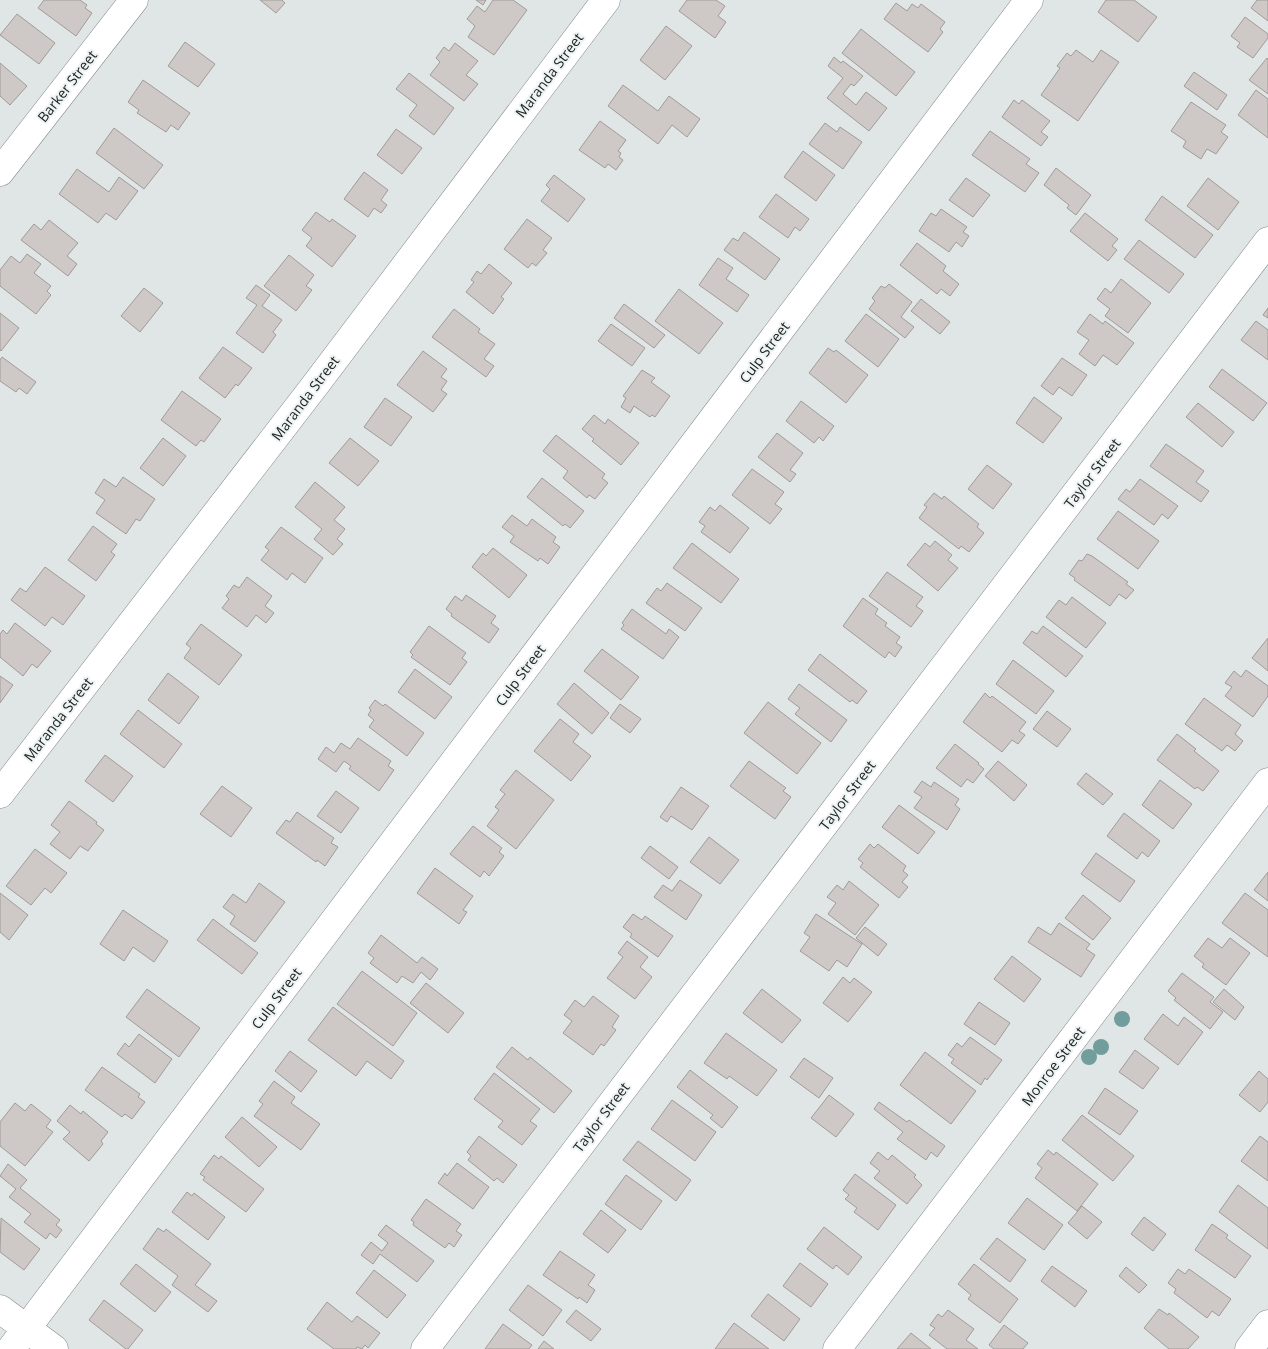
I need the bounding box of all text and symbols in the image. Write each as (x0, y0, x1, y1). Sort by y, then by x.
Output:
street label: Maranda Street (511, 29, 587, 121)
street label: Barker Street (33, 46, 101, 126)
street label: Culp Street (735, 317, 793, 387)
street label: Maranda Street (267, 352, 343, 444)
street label: Taylor Street (1059, 434, 1125, 512)
street label: Culp Street (491, 640, 549, 710)
street label: Maranda Street (19, 673, 97, 765)
street label: Taylor Street (814, 756, 880, 834)
street label: Culp Street (247, 963, 305, 1033)
street label: Monroe Street (1017, 1023, 1089, 1109)
street label: Taylor Street (568, 1078, 634, 1156)

